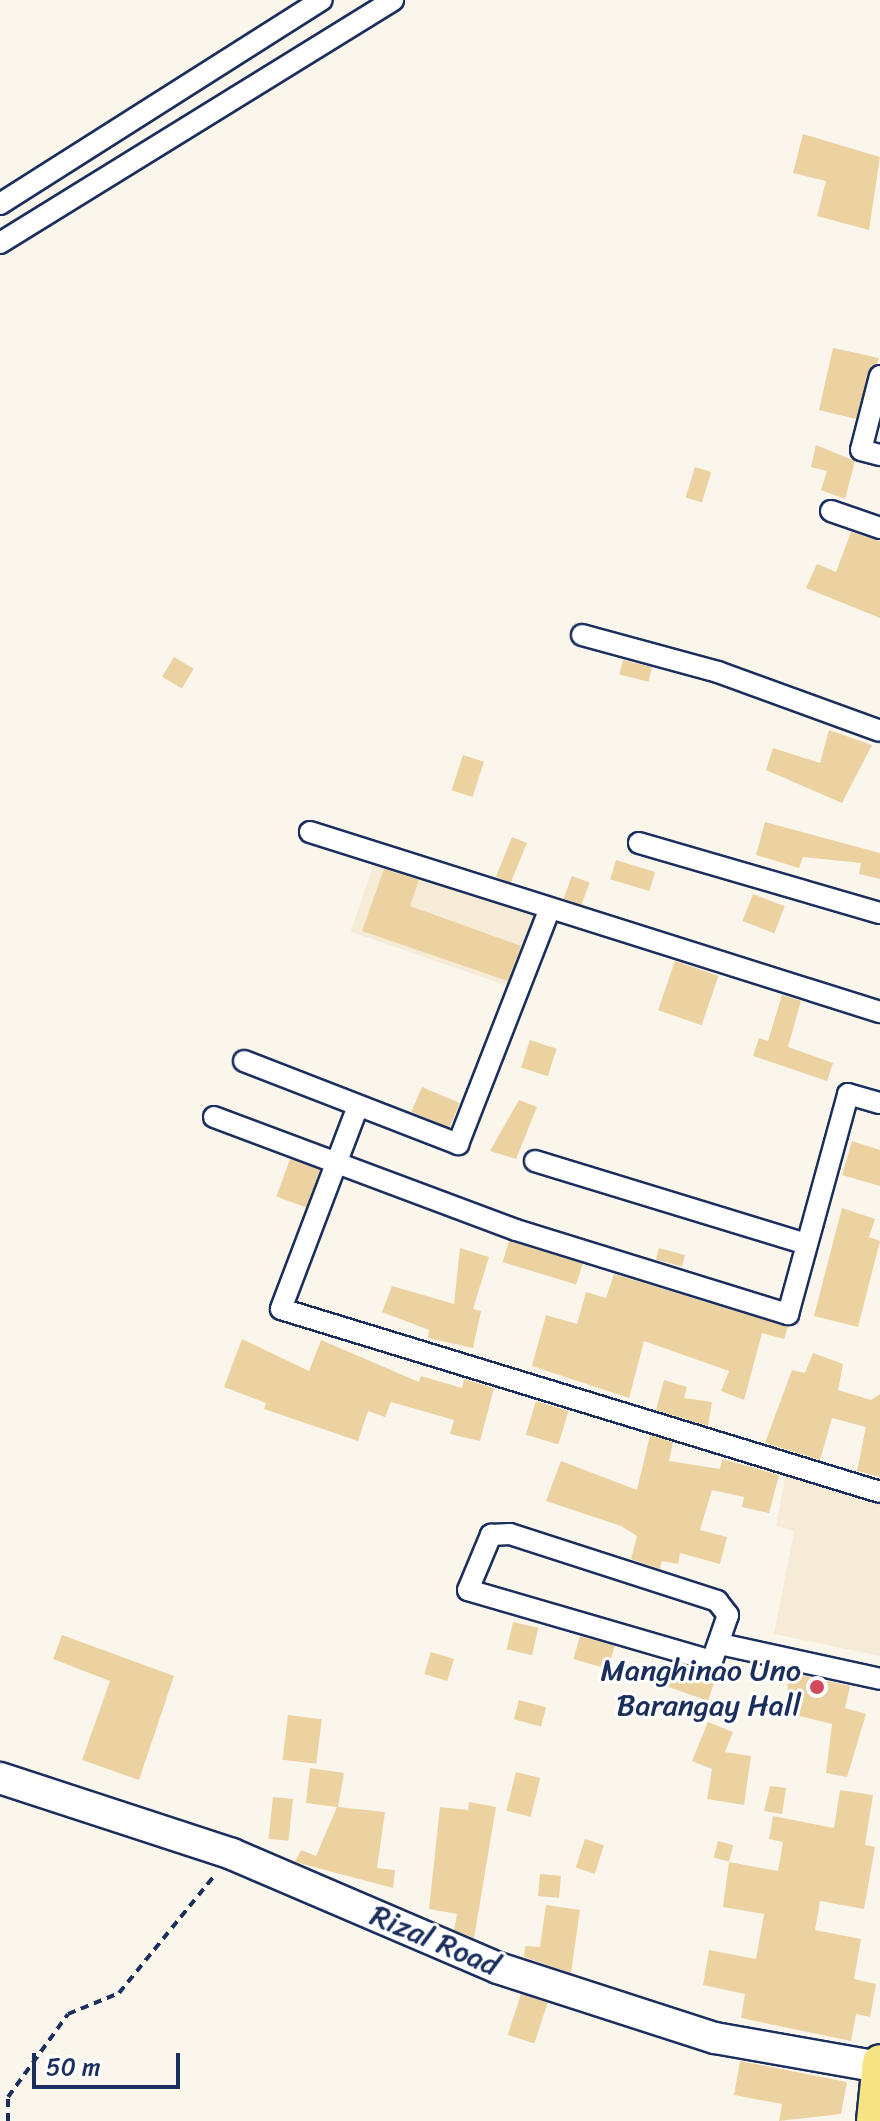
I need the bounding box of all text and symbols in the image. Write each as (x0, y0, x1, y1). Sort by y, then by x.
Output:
place label: Manghinao Uno Barangay Hall (601, 1652, 801, 1722)
marker: Manghinao Uno Barangay Hall (808, 1678, 826, 1696)
street label: Rizal Road (365, 1897, 505, 1983)
scale bar (36, 2037, 184, 2087)
text: 50 m (46, 2046, 101, 2088)

